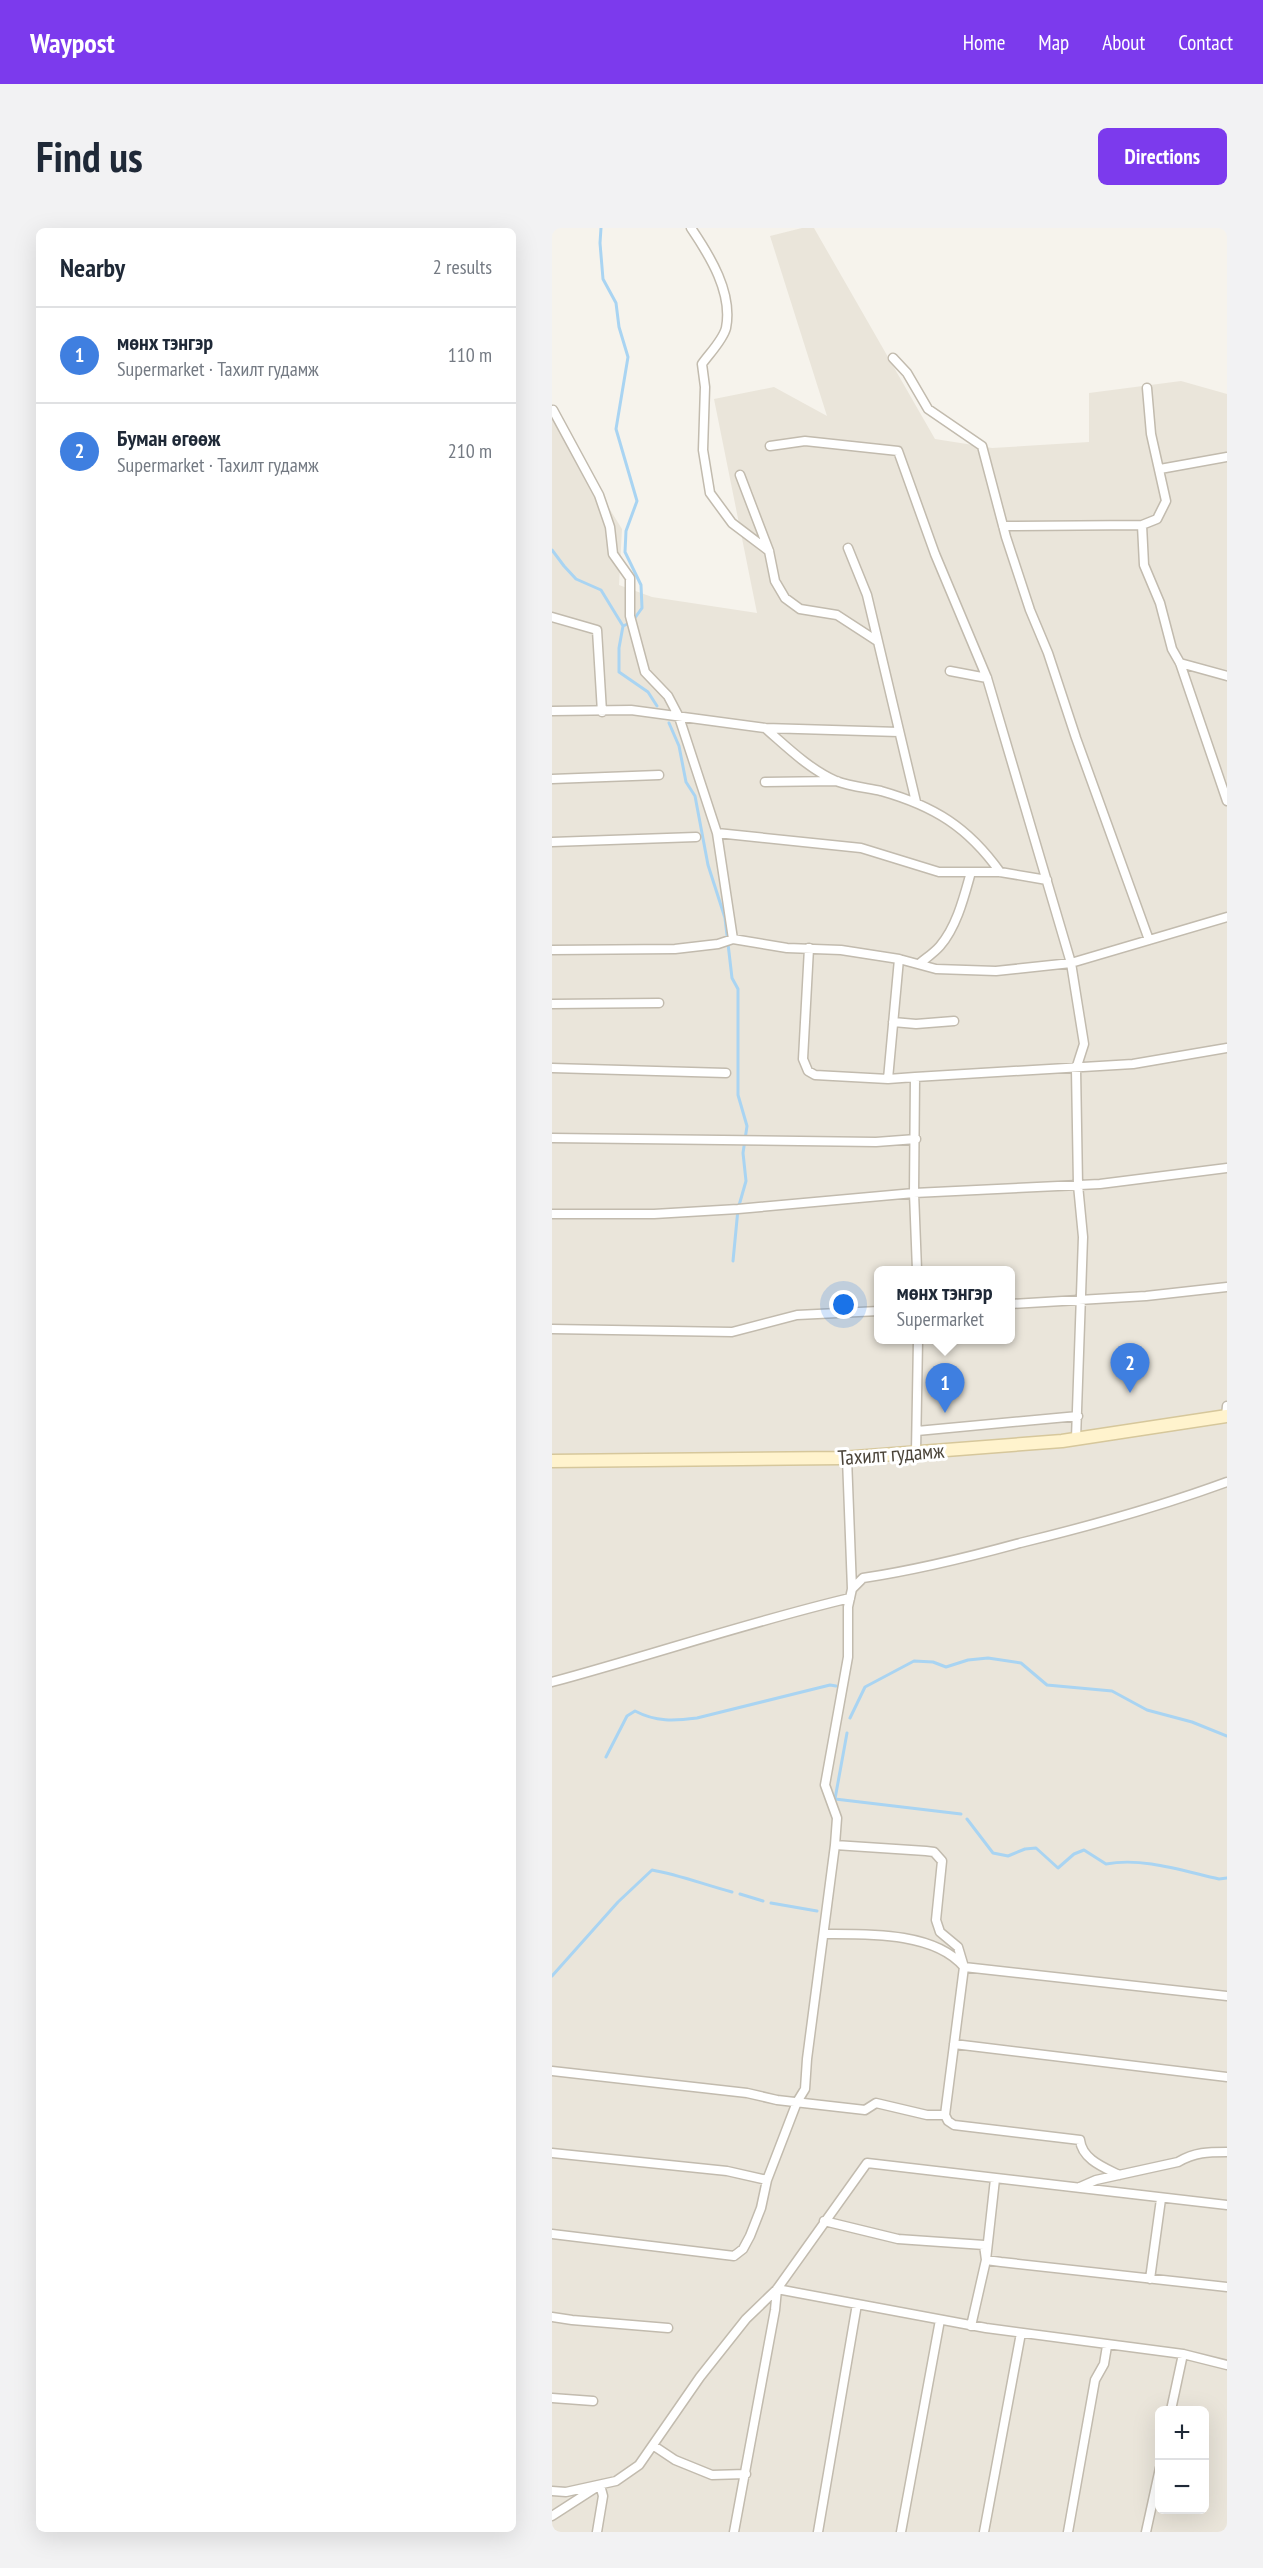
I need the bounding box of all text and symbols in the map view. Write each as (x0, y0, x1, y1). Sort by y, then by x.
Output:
text: Waypost (30, 24, 115, 61)
text: Home (963, 29, 1005, 56)
text: Map (1038, 29, 1069, 56)
text: About (1102, 29, 1145, 56)
text: Contact (1178, 29, 1233, 56)
button: Directions (1098, 128, 1227, 185)
text: Find us (36, 129, 143, 184)
text: Nearby (60, 251, 125, 284)
text: 2 results (433, 254, 492, 280)
text: мөнх тэнгэр (117, 328, 213, 356)
text: 1 (75, 342, 84, 368)
text: 110 m (448, 342, 492, 368)
text: Supermarket · Тахилт гудамж (117, 356, 319, 382)
text: Буман өгөөж (117, 424, 221, 452)
text: 2 (75, 438, 84, 464)
text: 210 m (448, 438, 492, 464)
text: Supermarket · Тахилт гудамж (117, 452, 319, 478)
popup (874, 1266, 1015, 1344)
text: мөнх тэнгэр (896, 1278, 993, 1306)
your location (829, 1290, 858, 1319)
text: Supermarket (896, 1306, 984, 1332)
pin: 2 (1110, 1344, 1150, 1393)
pin: 1 (926, 1364, 964, 1413)
street label: Тахилт гудамж (837, 1437, 946, 1471)
map controls (1155, 2406, 1209, 2514)
button: + (1155, 2406, 1209, 2460)
button: − (1155, 2460, 1209, 2514)

